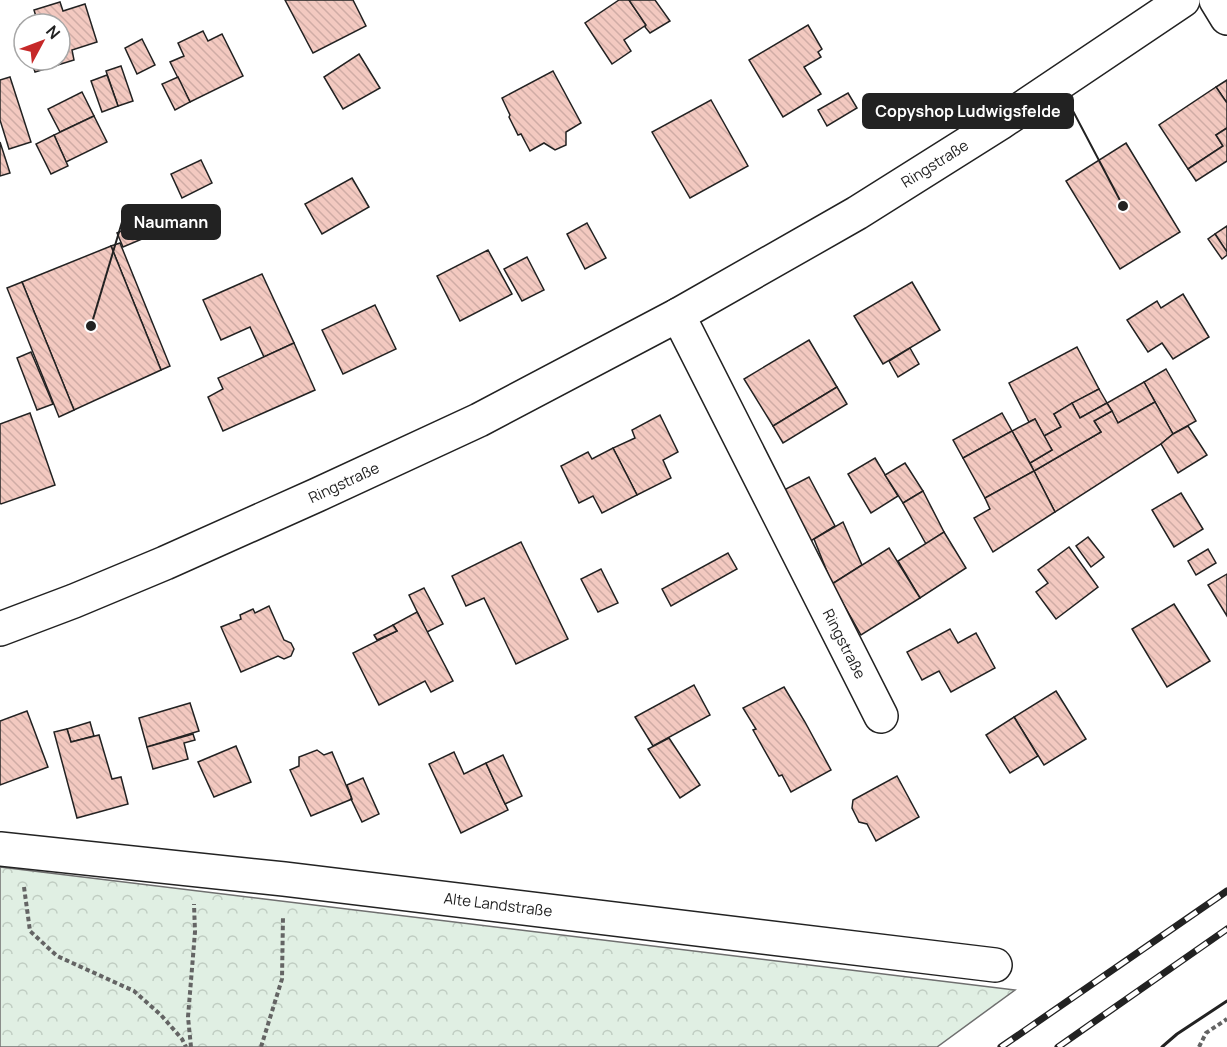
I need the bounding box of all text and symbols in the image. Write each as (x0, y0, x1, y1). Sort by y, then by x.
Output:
north arrow (12, 12, 72, 72)
text: N (41, 21, 65, 44)
callout: Copyshop Ludwigsfelde (863, 94, 1073, 128)
text: Copyshop Ludwigsfelde (875, 100, 1061, 122)
street label: Ringstraße (897, 134, 973, 193)
callout: Naumann (122, 205, 220, 239)
text: Naumann (134, 211, 208, 233)
street label: Ringstraße (305, 457, 383, 508)
street label: Ringstraße (818, 605, 871, 683)
street label: Alte Landstraße (443, 887, 554, 922)

